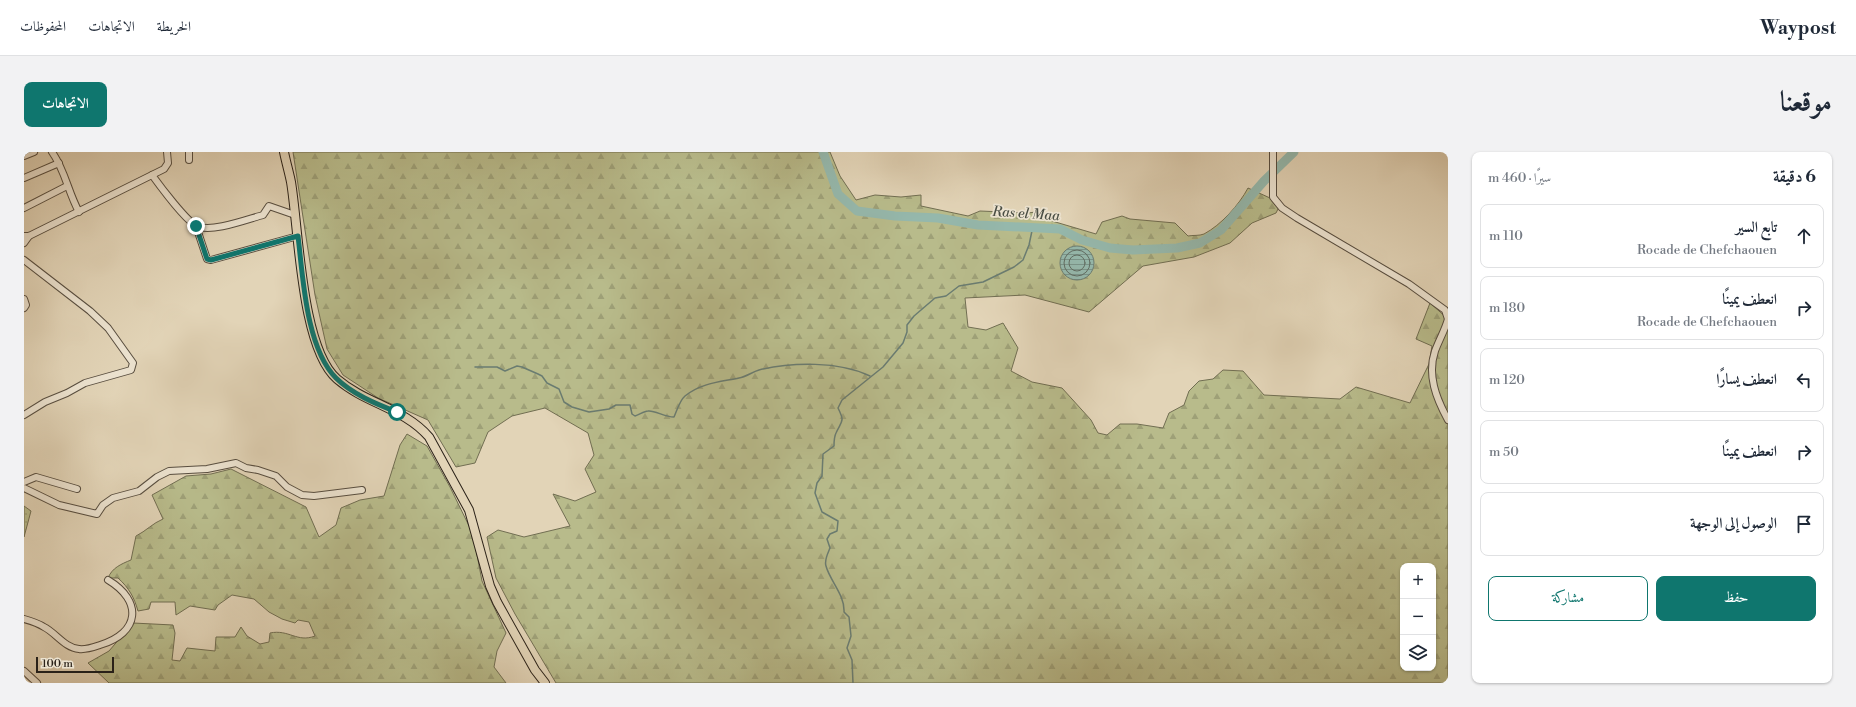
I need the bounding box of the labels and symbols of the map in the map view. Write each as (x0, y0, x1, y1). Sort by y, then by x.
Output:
water label: Ras el Maa (991, 203, 1061, 225)
route end (187, 217, 205, 235)
route start (388, 403, 406, 421)
scale bar (36, 655, 114, 674)

